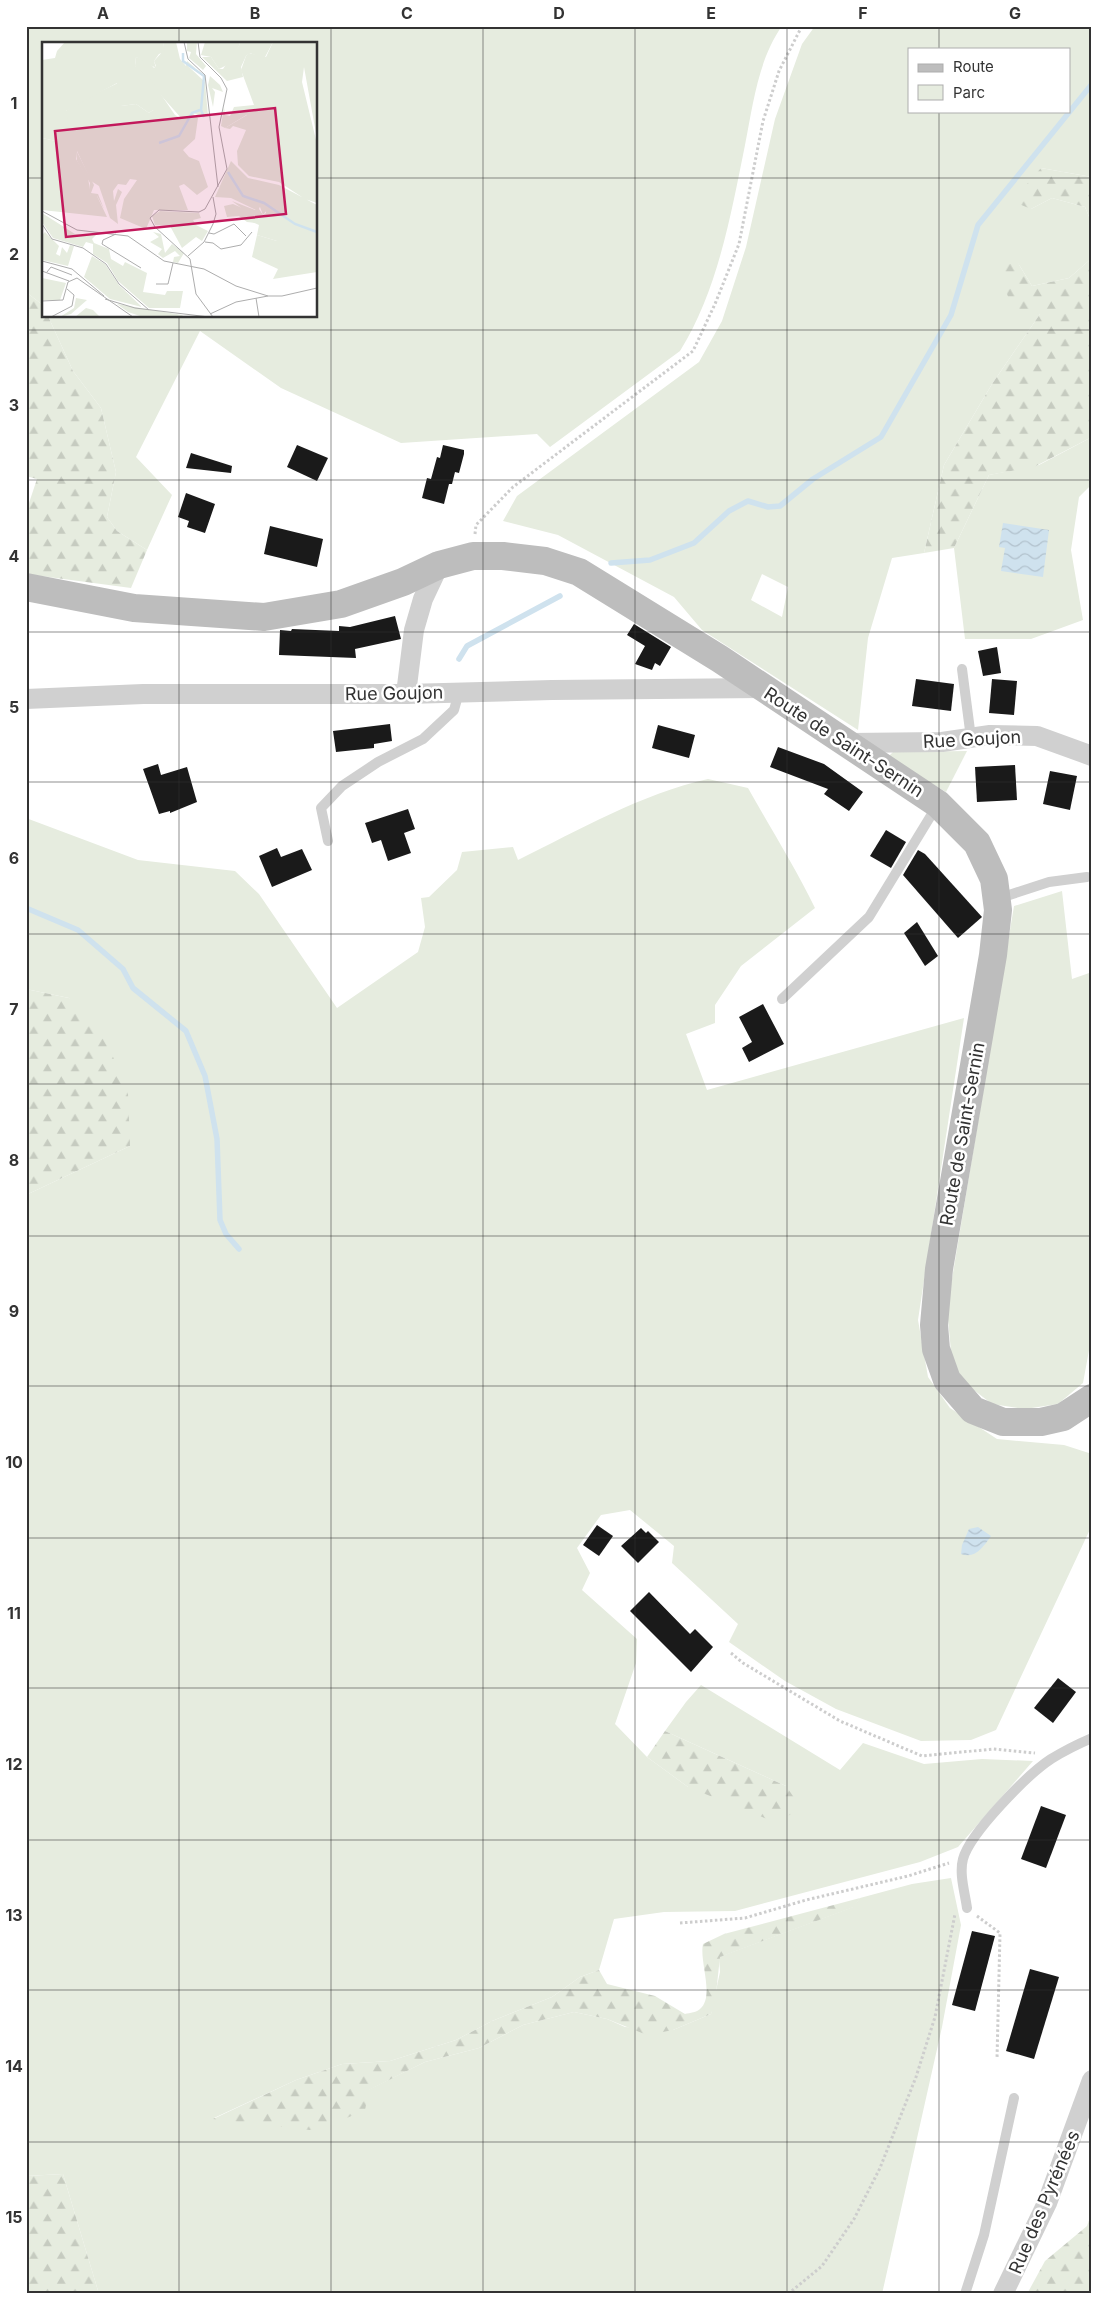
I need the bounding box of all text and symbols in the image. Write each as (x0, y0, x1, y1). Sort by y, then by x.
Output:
text: A (97, 3, 109, 23)
text: B (250, 3, 260, 23)
text: C (401, 3, 413, 23)
text: D (553, 3, 565, 23)
text: E (706, 3, 716, 23)
text: F (858, 3, 868, 23)
text: G (1009, 3, 1021, 23)
inset map (42, 42, 318, 318)
legend (908, 48, 1070, 112)
text: Route (953, 57, 994, 76)
text: Parc (953, 83, 985, 102)
text: 1 (11, 93, 17, 113)
text: 2 (9, 244, 19, 264)
text: 3 (9, 395, 19, 415)
text: 4 (9, 546, 20, 566)
street label: Rue Goujon (345, 682, 443, 704)
street label: Route de Saint-Sernin (760, 683, 928, 801)
text: 5 (9, 697, 19, 717)
street label: Rue Goujon (922, 726, 1022, 752)
text: 6 (9, 848, 19, 868)
text: 7 (9, 999, 19, 1019)
street label: Route de Saint-Sernin (936, 1041, 988, 1227)
text: 8 (9, 1150, 19, 1170)
text: 9 (9, 1301, 19, 1321)
text: 10 (5, 1452, 23, 1472)
text: 11 (7, 1603, 21, 1623)
text: 12 (6, 1754, 22, 1774)
text: 13 (5, 1905, 23, 1925)
text: 14 (5, 2056, 23, 2076)
street label: Rue des Pyrénées (1004, 2127, 1084, 2277)
text: 15 (5, 2207, 23, 2227)

